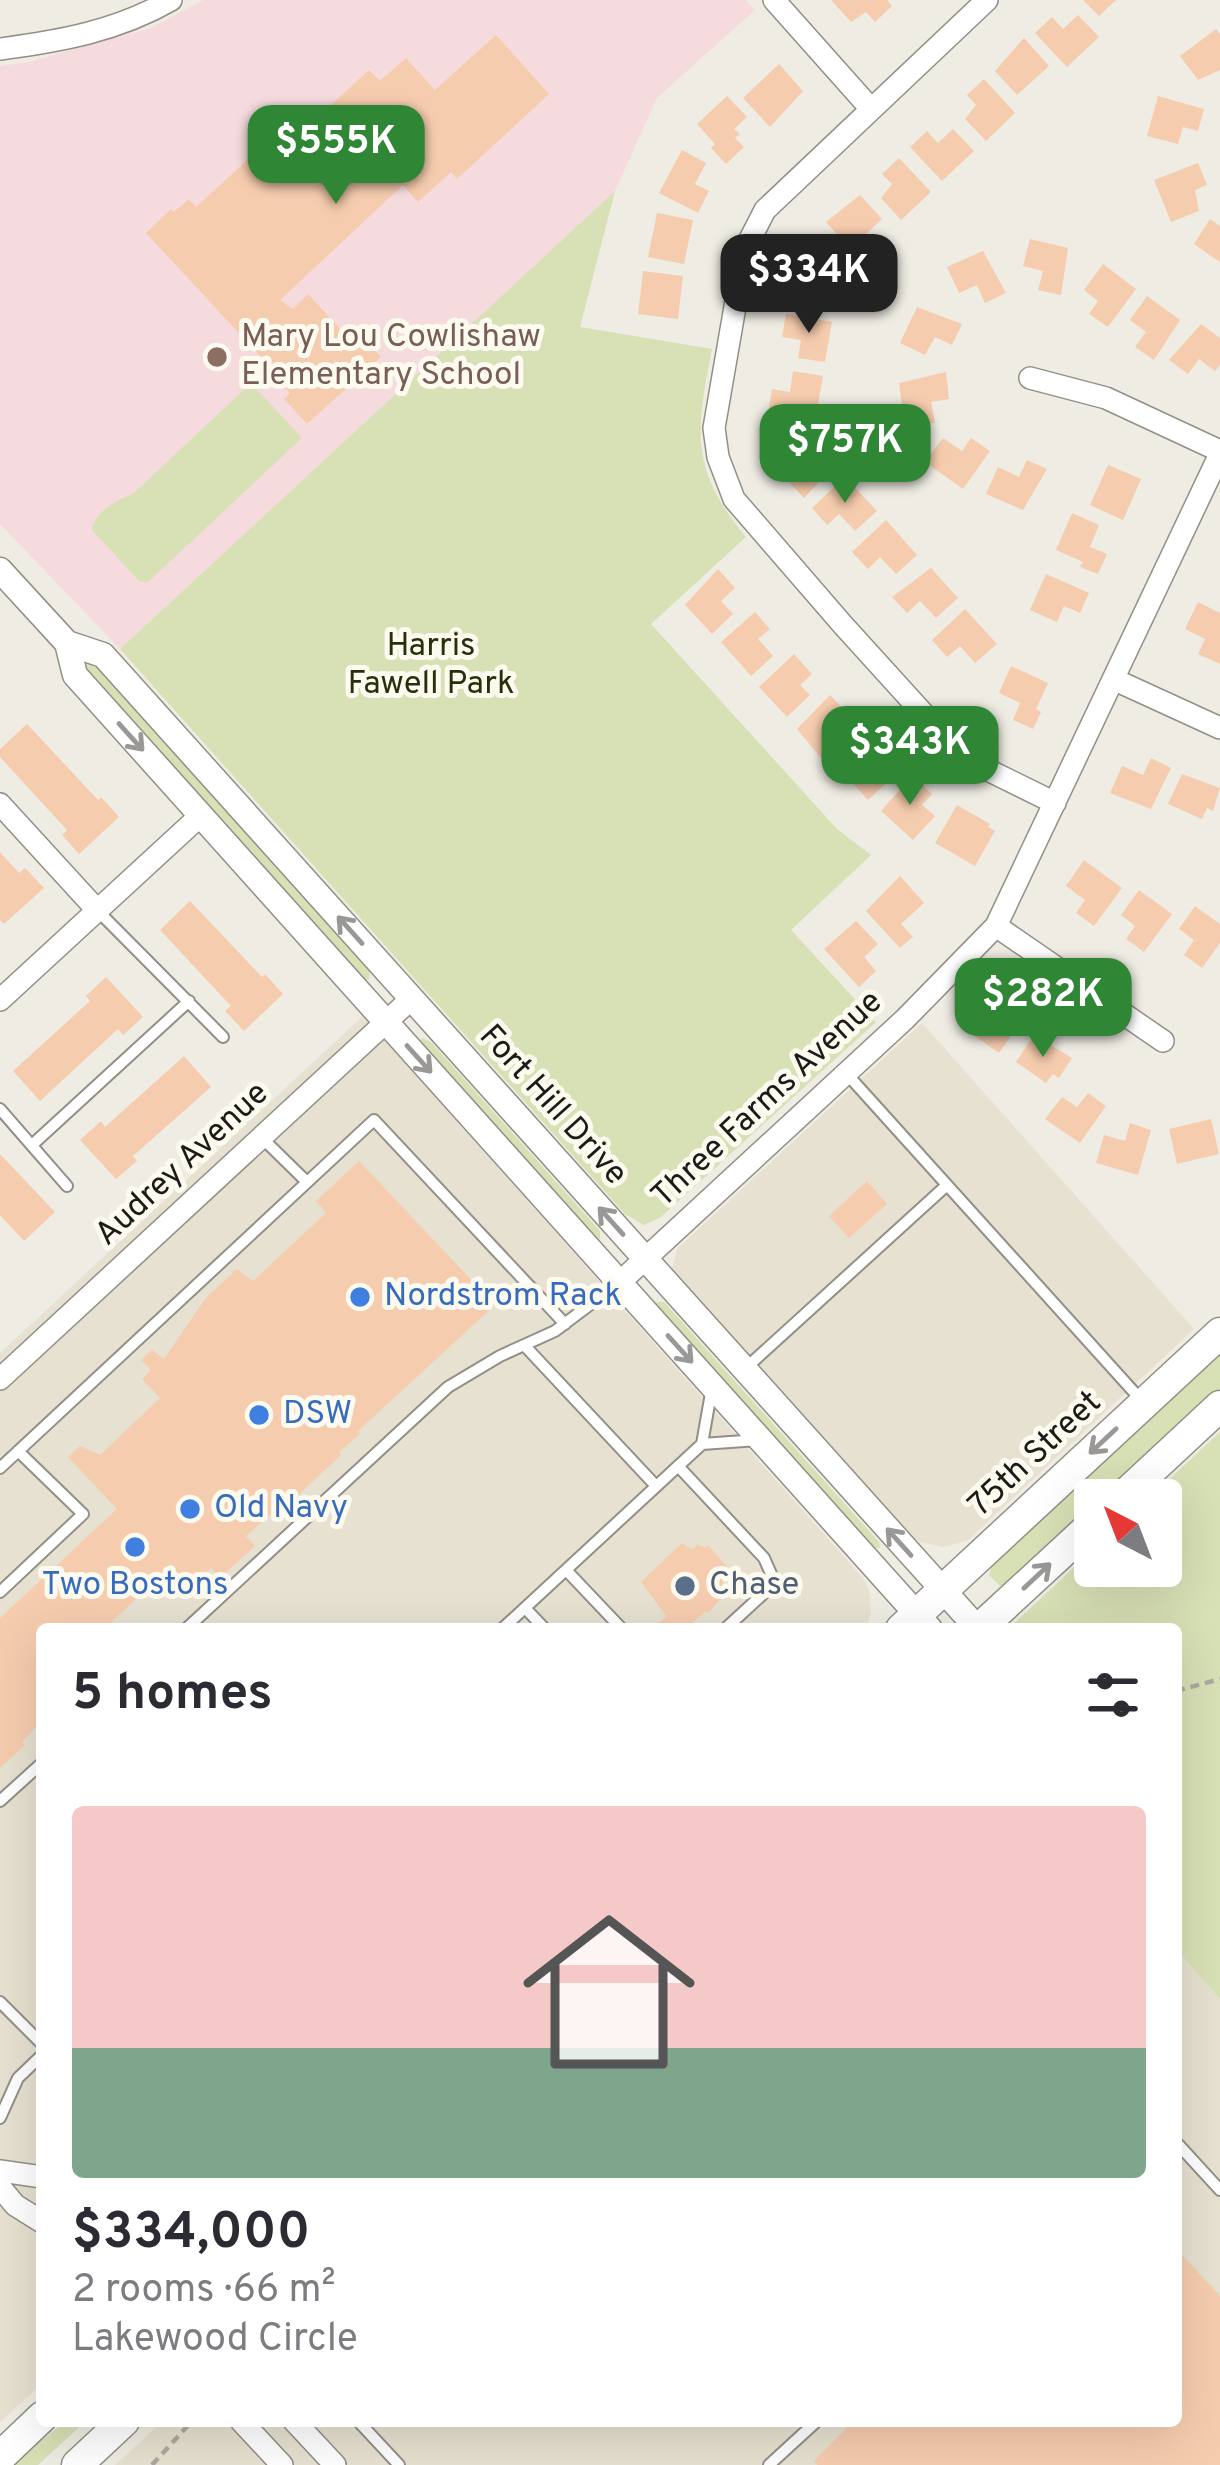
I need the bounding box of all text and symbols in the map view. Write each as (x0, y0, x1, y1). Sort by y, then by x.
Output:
pin: $555K (252, 105, 420, 207)
text: $555K (275, 119, 397, 168)
pin: $334K (725, 234, 893, 336)
text: $334K (748, 248, 870, 297)
place label: Mary Lou Cowlishaw Elementary School (241, 317, 541, 397)
marker: Mary Lou Cowlishaw Elementary School (204, 344, 230, 370)
pin: $757K (761, 404, 929, 506)
text: $757K (787, 418, 903, 467)
park label: Harris Fawell Park (347, 626, 515, 706)
pin: $343K (826, 706, 994, 808)
text: $343K (849, 720, 971, 769)
one-way arrow (117, 722, 144, 752)
one-way arrow (337, 916, 364, 946)
pin: $282K (959, 958, 1127, 1060)
text: $282K (982, 972, 1104, 1021)
street label: Three Farms Avenue (644, 982, 892, 1218)
street label: Fort Hill Drive (469, 1017, 635, 1195)
one-way arrow (405, 1043, 432, 1073)
street label: Audrey Avenue (87, 1074, 279, 1256)
one-way arrow (598, 1206, 625, 1236)
place label: Nordstrom Rack (384, 1276, 622, 1318)
marker: Nordstrom Rack (347, 1284, 373, 1310)
one-way arrow (666, 1333, 693, 1364)
street label: 75th Street (961, 1383, 1111, 1527)
place label: DSW (283, 1394, 352, 1436)
marker: DSW (246, 1402, 272, 1428)
one-way arrow (1089, 1427, 1119, 1454)
north arrow (1074, 1479, 1182, 1587)
map controls (1074, 1479, 1182, 1587)
place label: Old Navy (214, 1488, 348, 1530)
marker: Old Navy (177, 1496, 203, 1522)
one-way arrow (886, 1527, 913, 1558)
marker: Two Bostons (122, 1534, 148, 1560)
one-way arrow (1022, 1562, 1052, 1590)
place label: Two Bostons (42, 1565, 228, 1607)
place label: Chase (709, 1565, 799, 1607)
marker: Chase (672, 1573, 698, 1599)
icon: filters (1080, 1662, 1146, 1728)
text: 5 homes (72, 1663, 273, 1728)
icon: home (501, 1884, 717, 2100)
text: $334,000 (72, 2202, 310, 2267)
text: 2 rooms · 66 m² (72, 2267, 336, 2316)
text: Lakewood Circle (72, 2316, 358, 2365)

